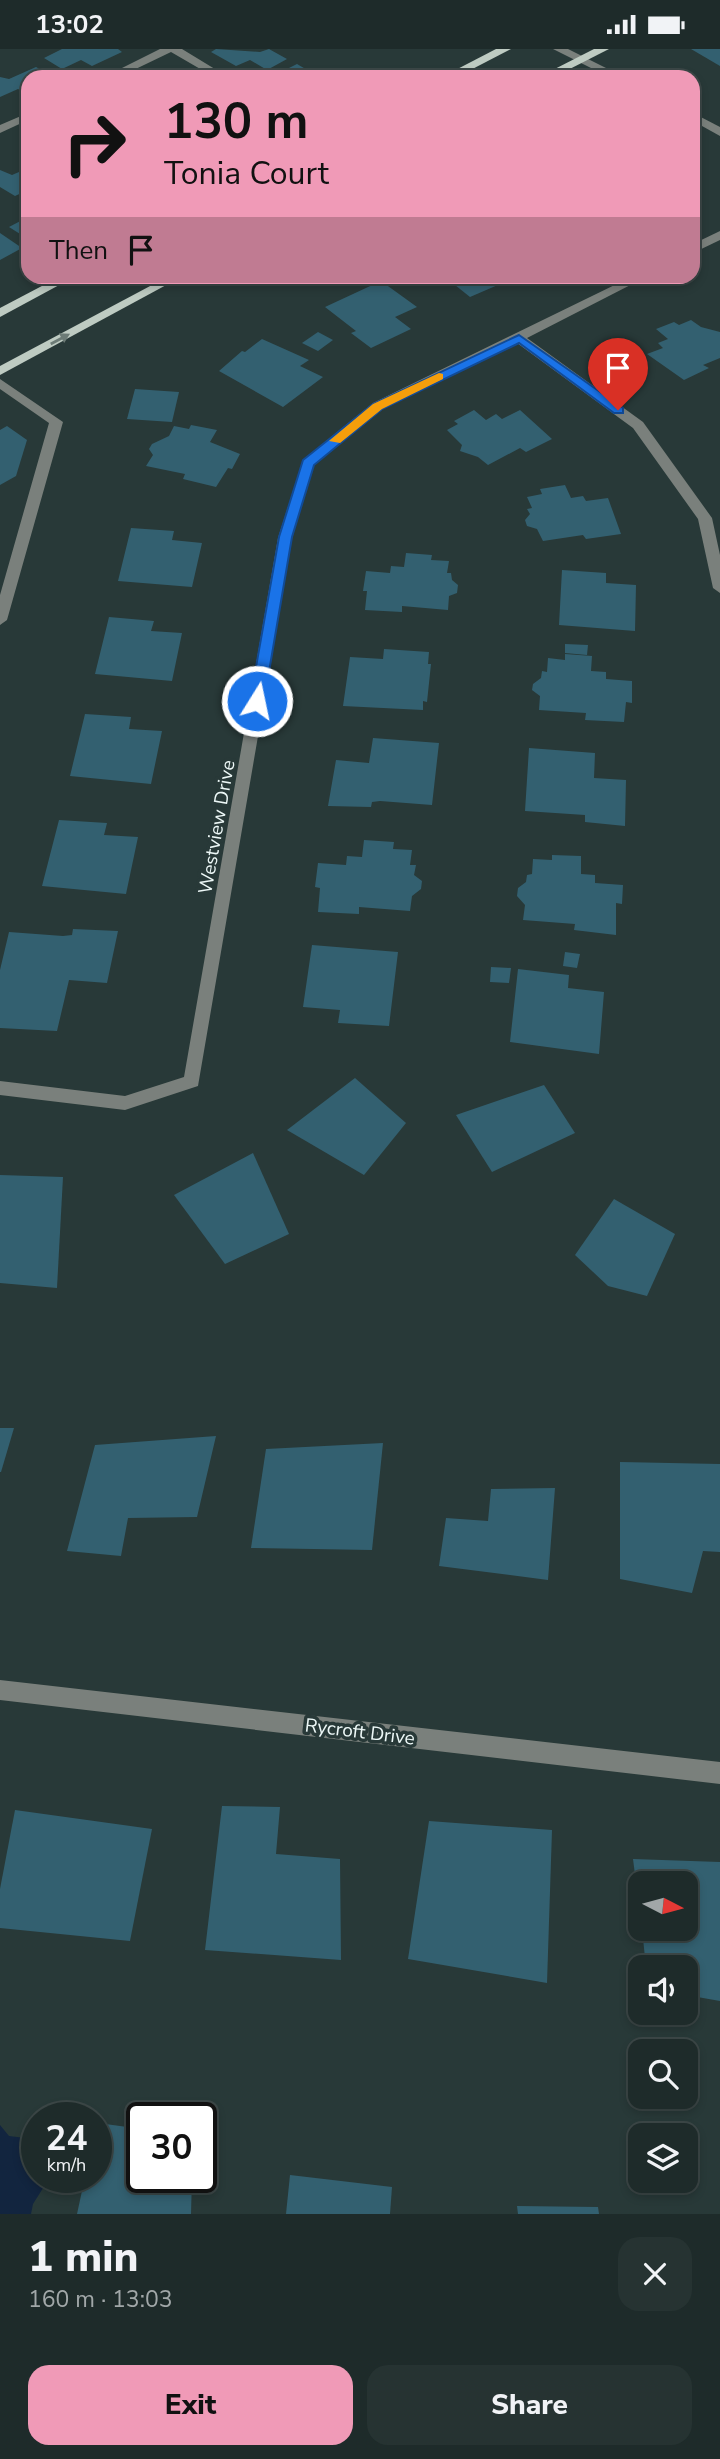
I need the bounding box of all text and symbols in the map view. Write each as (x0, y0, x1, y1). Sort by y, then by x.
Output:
text: 13:02 (35, 7, 104, 42)
text: 130 m (164, 88, 308, 155)
icon: right (49, 98, 140, 189)
text: Tonia Court (164, 152, 329, 195)
icon: arrive (122, 231, 160, 269)
text: Then (49, 233, 108, 268)
one-way arrow (50, 333, 70, 345)
pin (588, 338, 648, 410)
icon: arrive (599, 349, 637, 387)
position arrow (220, 664, 294, 738)
street label: Westview Drive (192, 758, 242, 896)
street label: Rycroft Drive (303, 1712, 416, 1752)
north arrow (628, 1871, 698, 1941)
map controls (628, 1871, 698, 2193)
button: sound (628, 1955, 698, 2025)
button: search (628, 2039, 698, 2109)
speed limit sign: 30 (126, 2102, 217, 2193)
text: 24 (45, 2115, 88, 2162)
button: layers (628, 2123, 698, 2193)
text: km/h (47, 2153, 86, 2177)
text: 1 min (28, 2229, 138, 2286)
button: close (618, 2237, 692, 2311)
text: 160 m · 13:03 (28, 2284, 173, 2315)
button: Exit (28, 2365, 353, 2445)
button: Share (367, 2365, 692, 2445)

